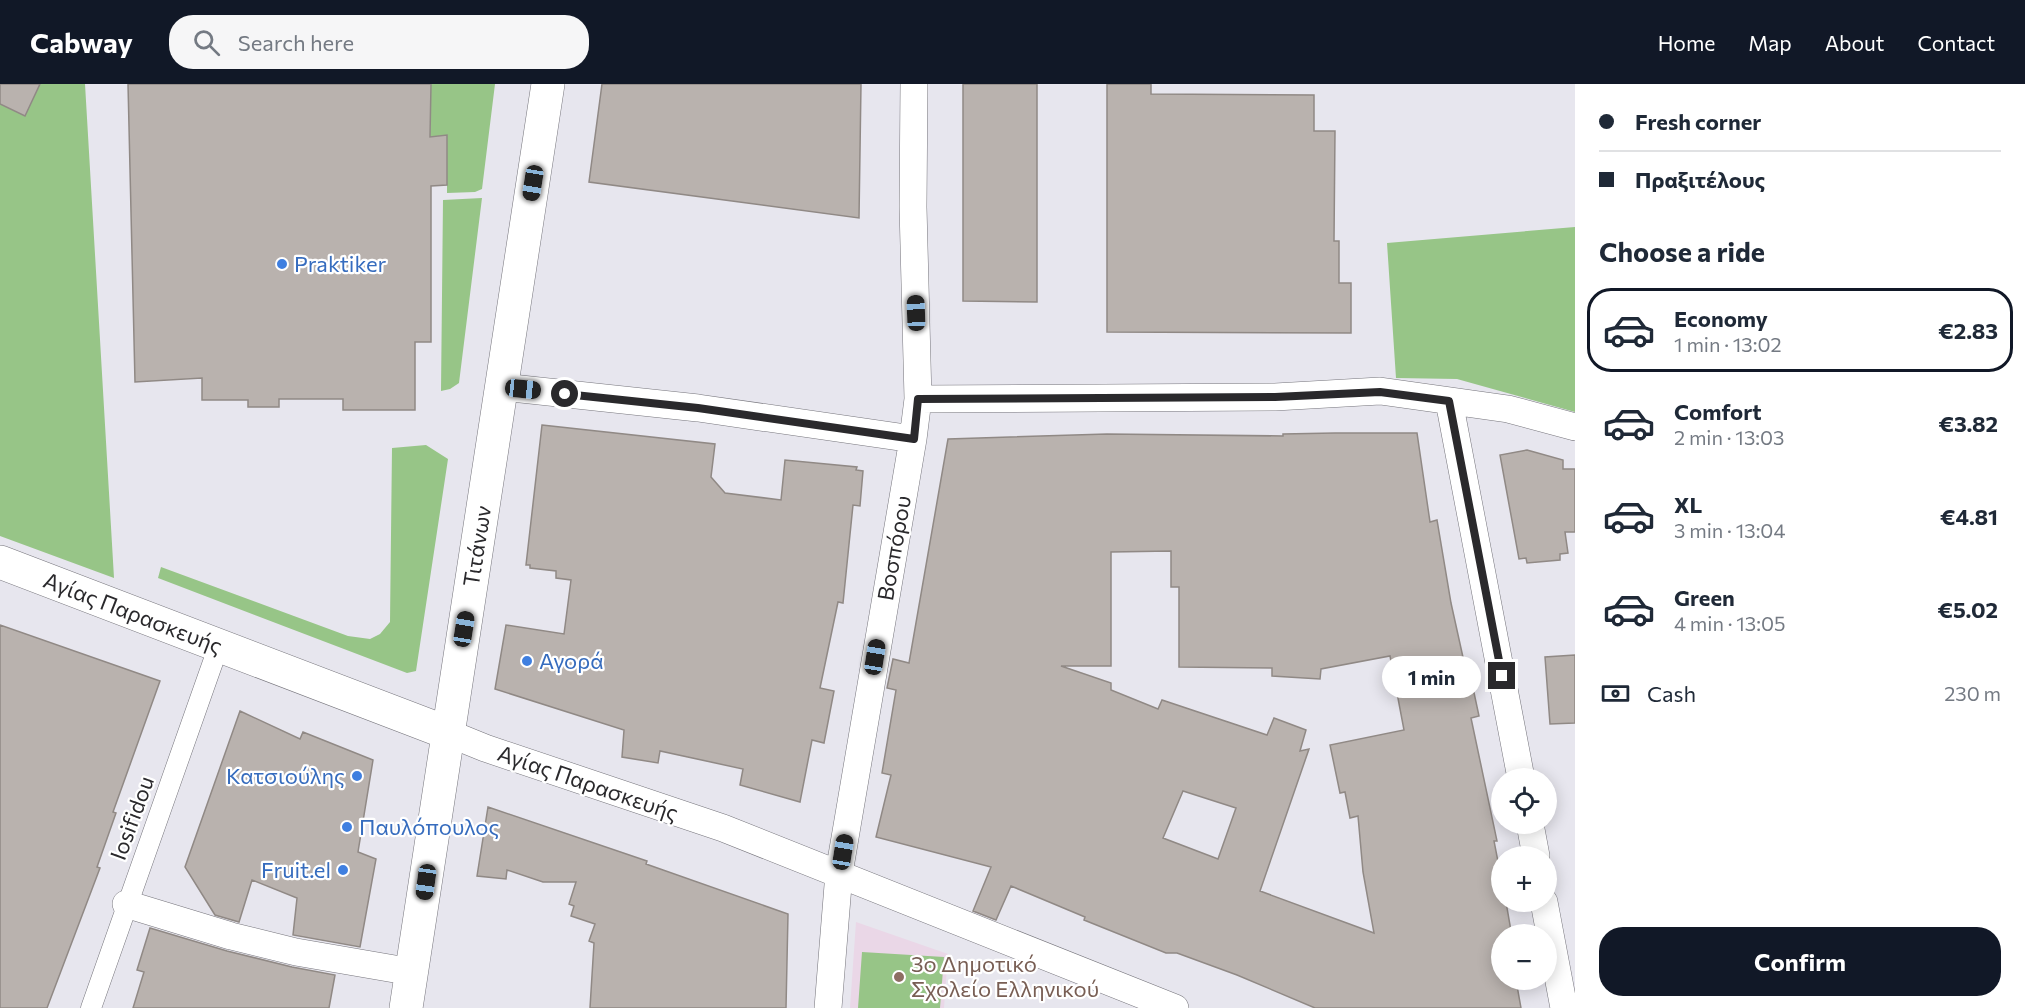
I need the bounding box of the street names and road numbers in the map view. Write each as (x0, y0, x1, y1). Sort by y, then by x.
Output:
street label: Βοσπόρου (871, 493, 916, 603)
street label: Τιτάνων (457, 504, 496, 588)
street label: Αγίας Παρασκευής (40, 566, 226, 659)
street label: Αγίας Παρασκευής (494, 739, 682, 826)
street label: Iosifidou (104, 772, 159, 863)

